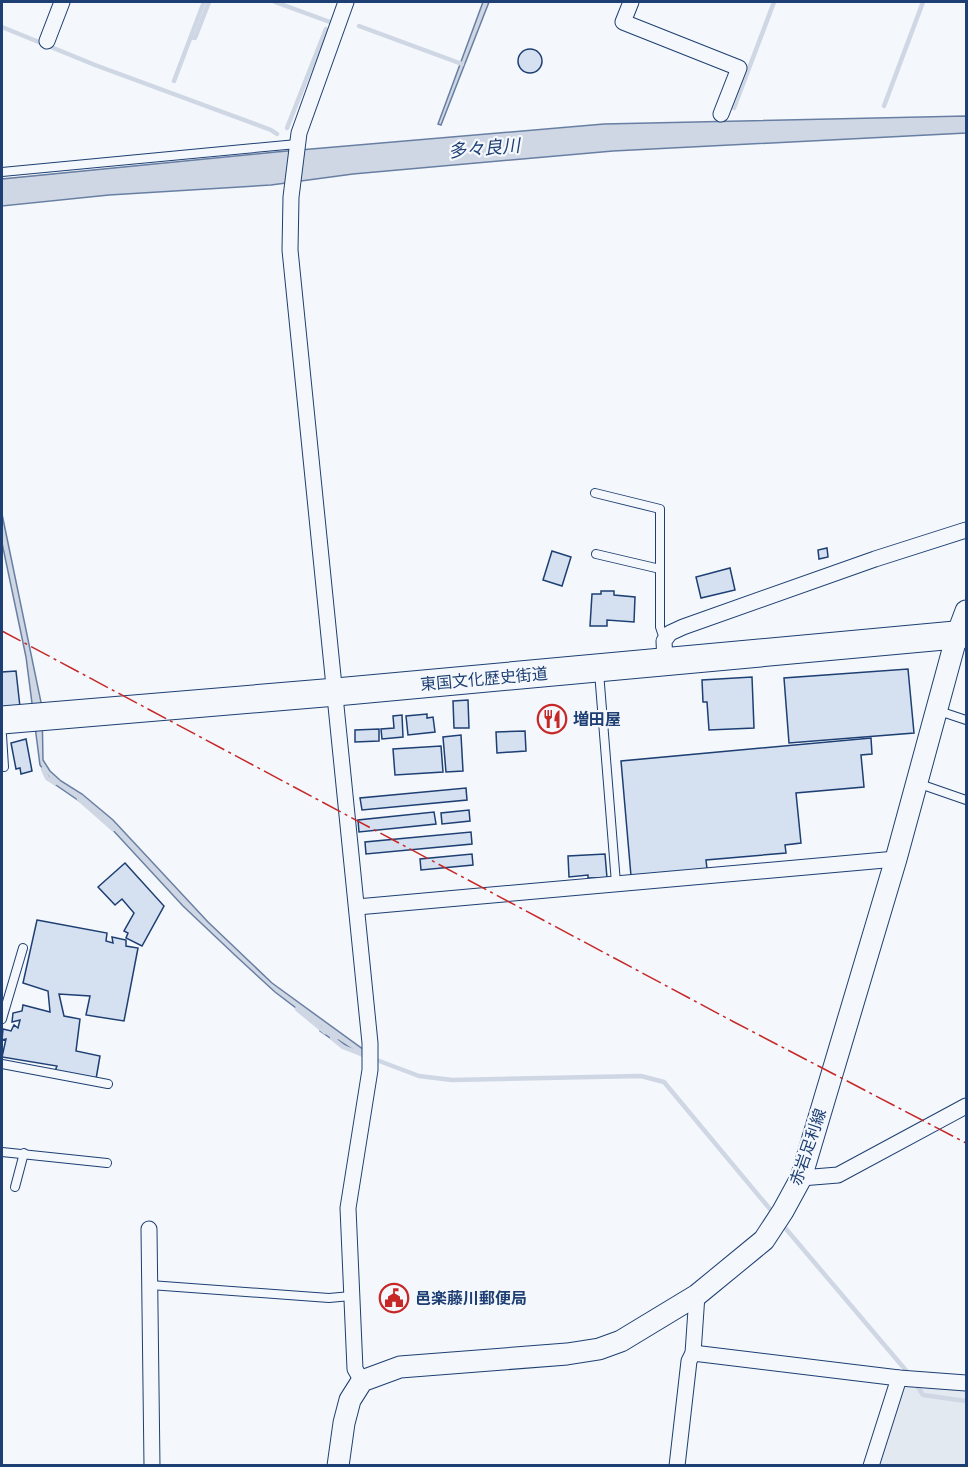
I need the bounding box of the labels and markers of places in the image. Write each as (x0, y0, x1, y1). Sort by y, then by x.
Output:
restaurant icon: 増田屋 (536, 703, 568, 735)
place label: 増田屋 (573, 710, 621, 729)
public building icon: 邑楽藤川郵便局 (378, 1282, 410, 1314)
place label: 邑楽藤川郵便局 (415, 1289, 527, 1308)

